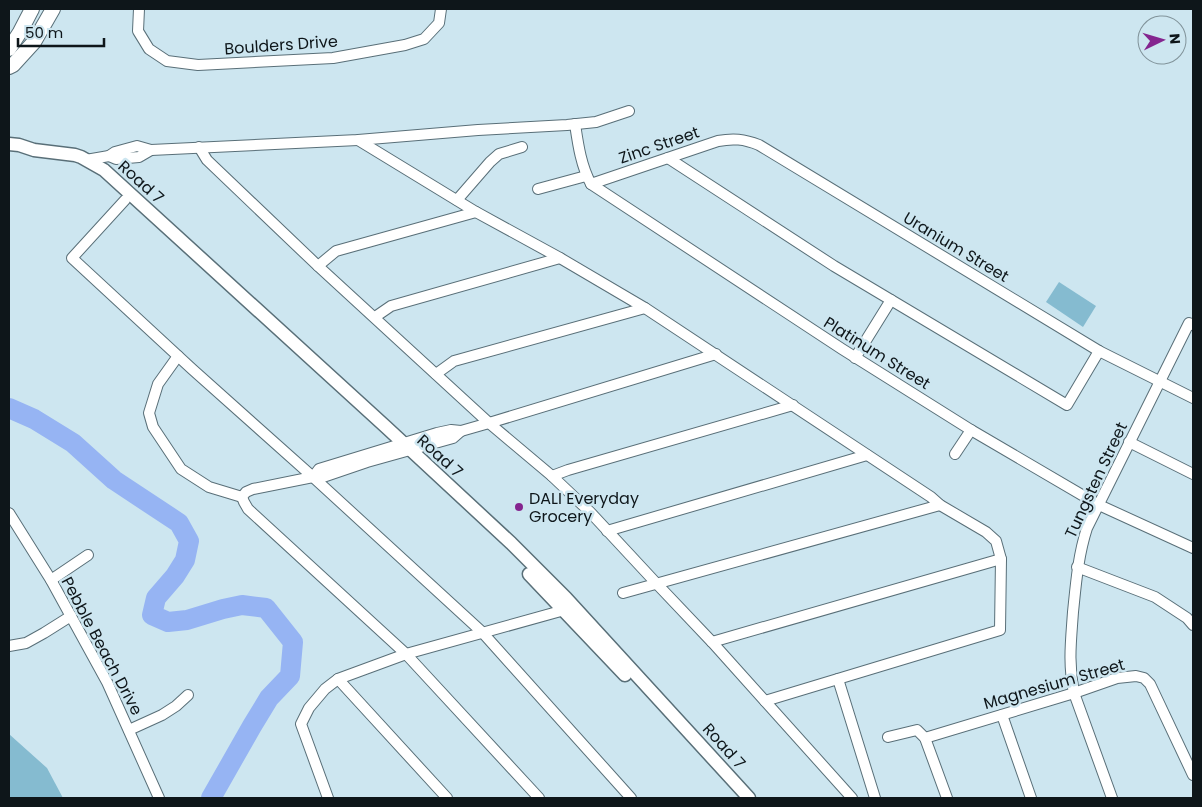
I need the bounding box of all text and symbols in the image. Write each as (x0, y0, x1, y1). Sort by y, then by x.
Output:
scale bar (18, 15, 104, 47)
north arrow (1137, 15, 1187, 65)
text: 50 m (25, 22, 63, 43)
street label: Boulders Drive (224, 30, 339, 60)
text: N (1165, 33, 1185, 45)
street label: Zinc Street (616, 120, 702, 169)
street label: Road 7 (113, 155, 169, 209)
street label: Uranium Street (899, 206, 1013, 288)
street label: Platinum Street (819, 311, 935, 395)
street label: Tungsten Street (1059, 418, 1133, 542)
street label: Road 7 (412, 429, 468, 483)
place label: DALI Everyday Grocery (529, 487, 639, 528)
marker: DALI Everyday Grocery (513, 501, 525, 513)
street label: Pebble Beach Drive (56, 573, 148, 719)
street label: Magnesium Street (981, 653, 1127, 715)
street label: Road 7 (697, 718, 751, 774)

